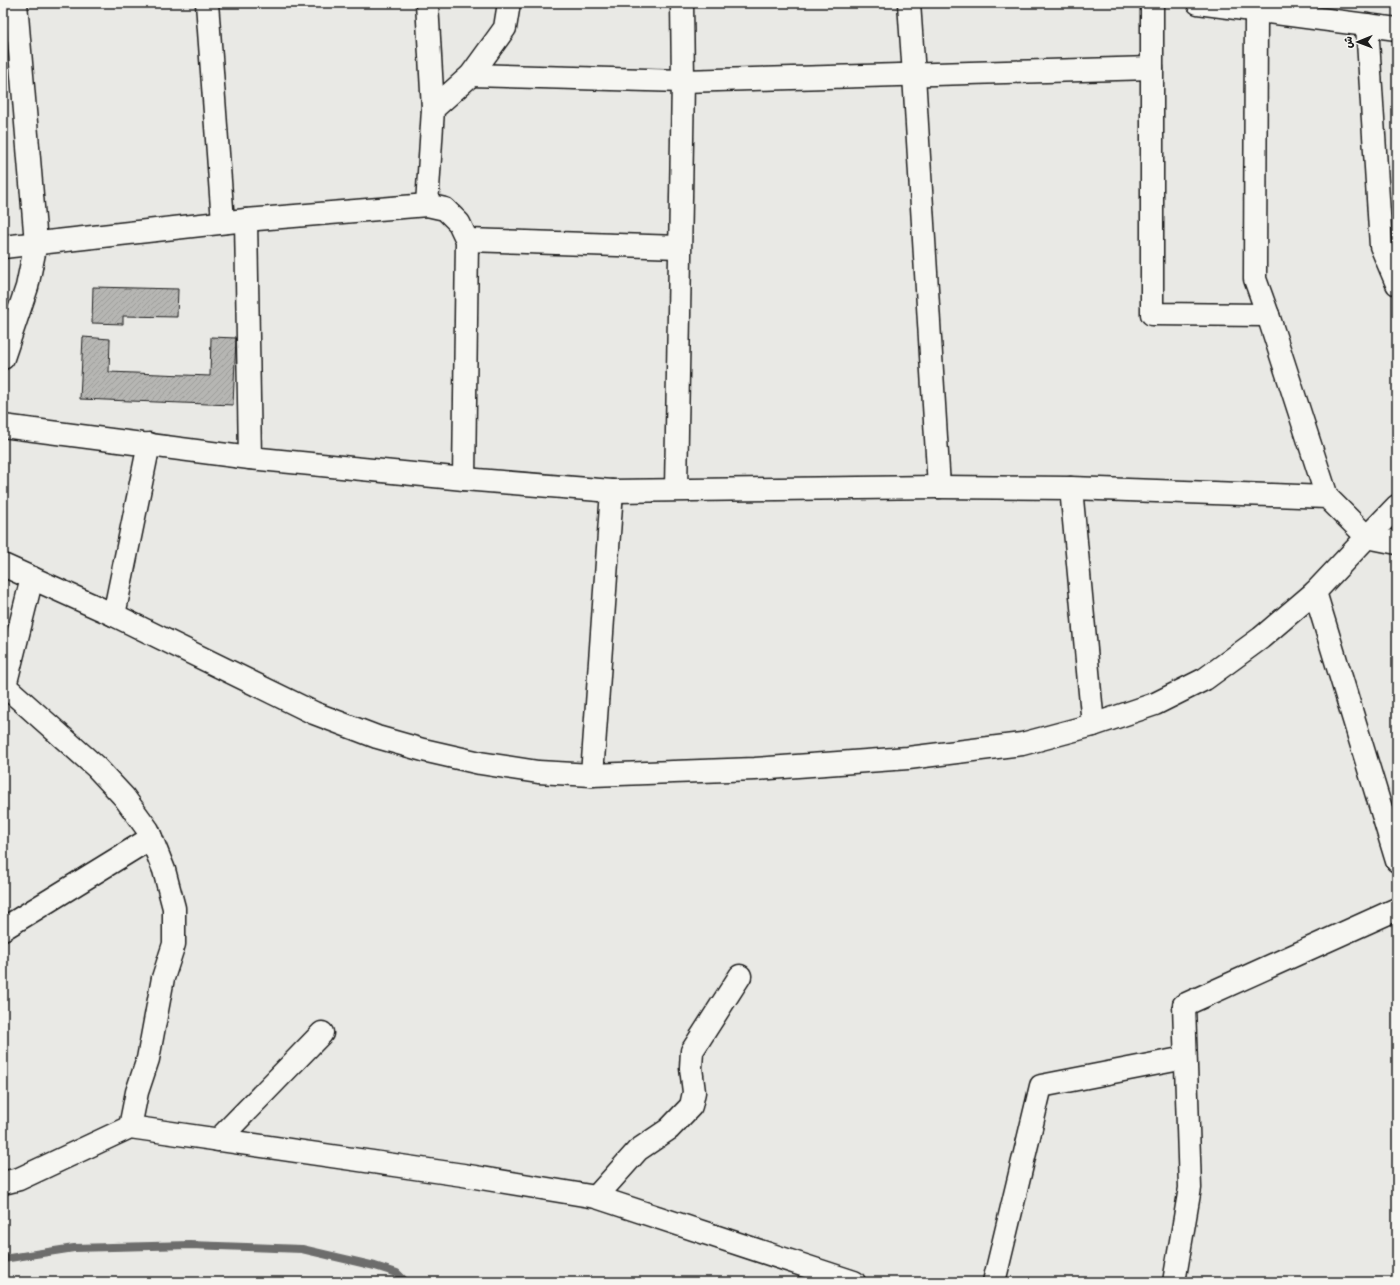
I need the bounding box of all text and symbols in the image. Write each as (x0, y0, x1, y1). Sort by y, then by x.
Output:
north arrow (1338, 22, 1378, 62)
text: ش (1340, 36, 1358, 48)

